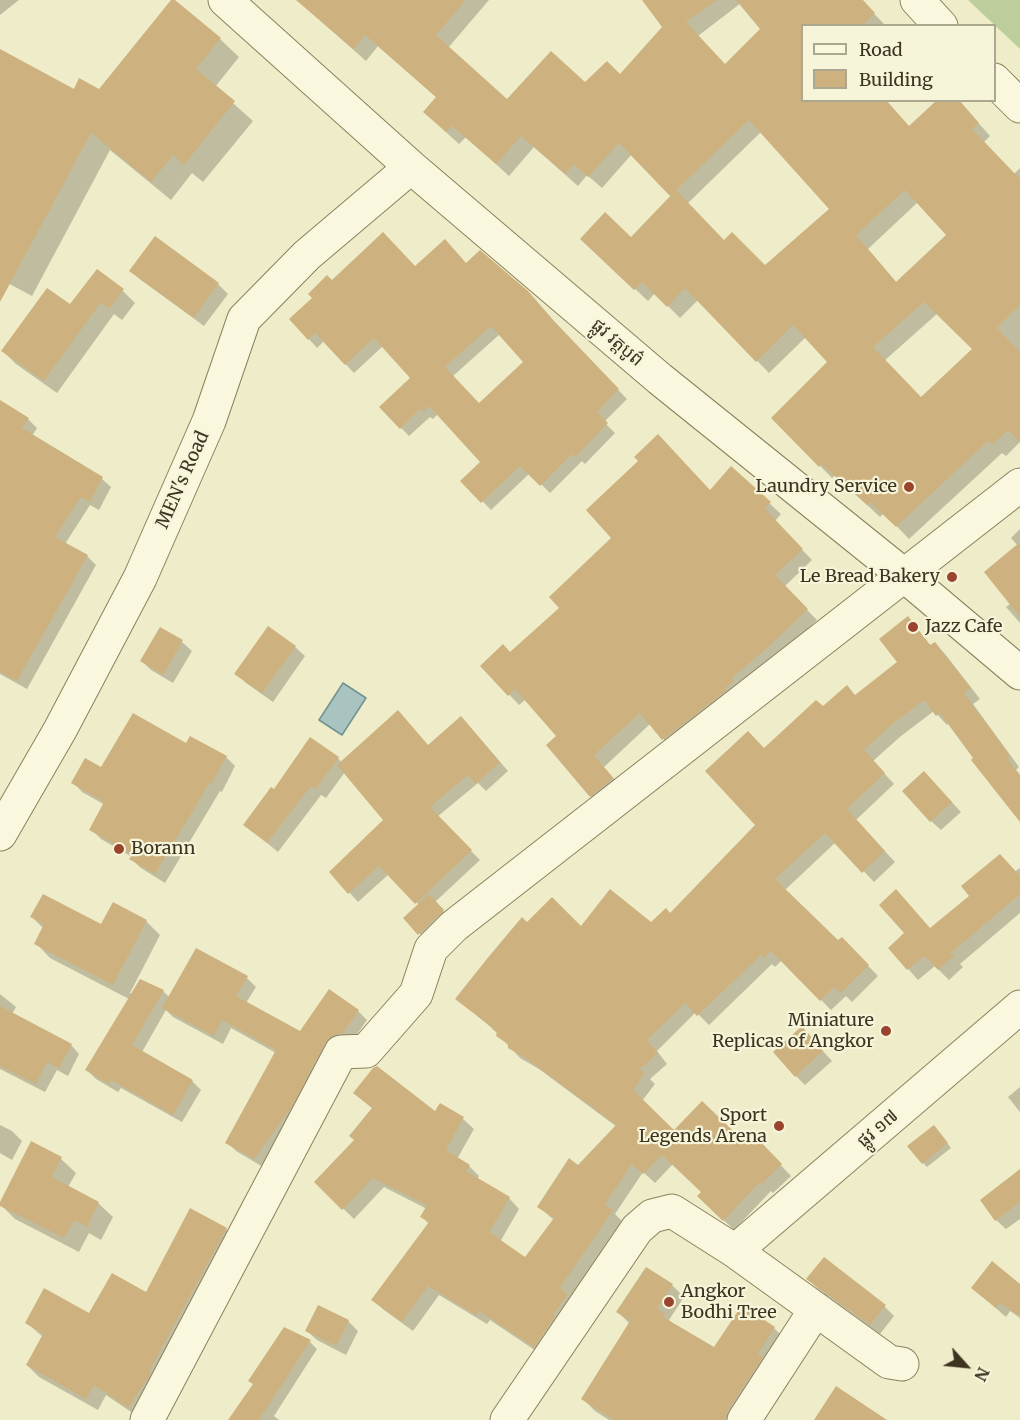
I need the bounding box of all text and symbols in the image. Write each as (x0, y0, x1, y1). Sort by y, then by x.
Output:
legend (801, 24, 996, 102)
text: Road (859, 38, 903, 61)
text: Building (859, 68, 933, 91)
street label: ផ្លូវ វត្តបូព៌ (587, 315, 647, 371)
street label: MEN's Road (152, 428, 214, 532)
place label: Laundry Service (756, 476, 897, 498)
marker: Laundry Service (902, 480, 916, 494)
place label: Le Bread Bakery (800, 566, 940, 588)
marker: Le Bread Bakery (945, 570, 959, 584)
place label: Jazz Cafe (925, 616, 1002, 638)
marker: Jazz Cafe (906, 620, 920, 634)
place label: Borann (131, 838, 195, 860)
marker: Borann (112, 842, 126, 856)
place label: Miniature Replicas of Angkor (712, 1010, 874, 1052)
marker: Miniature Replicas of Angkor (879, 1024, 893, 1038)
place label: Sport Legends Arena (639, 1105, 767, 1148)
street label: ផ្លូវ ១៧ (853, 1105, 903, 1153)
marker: Sport Legends Arena (772, 1119, 786, 1133)
place label: Angkor Bodhi Tree (681, 1281, 777, 1324)
marker: Angkor Bodhi Tree (662, 1295, 676, 1309)
north arrow (936, 1336, 996, 1396)
text: N (970, 1364, 994, 1384)

